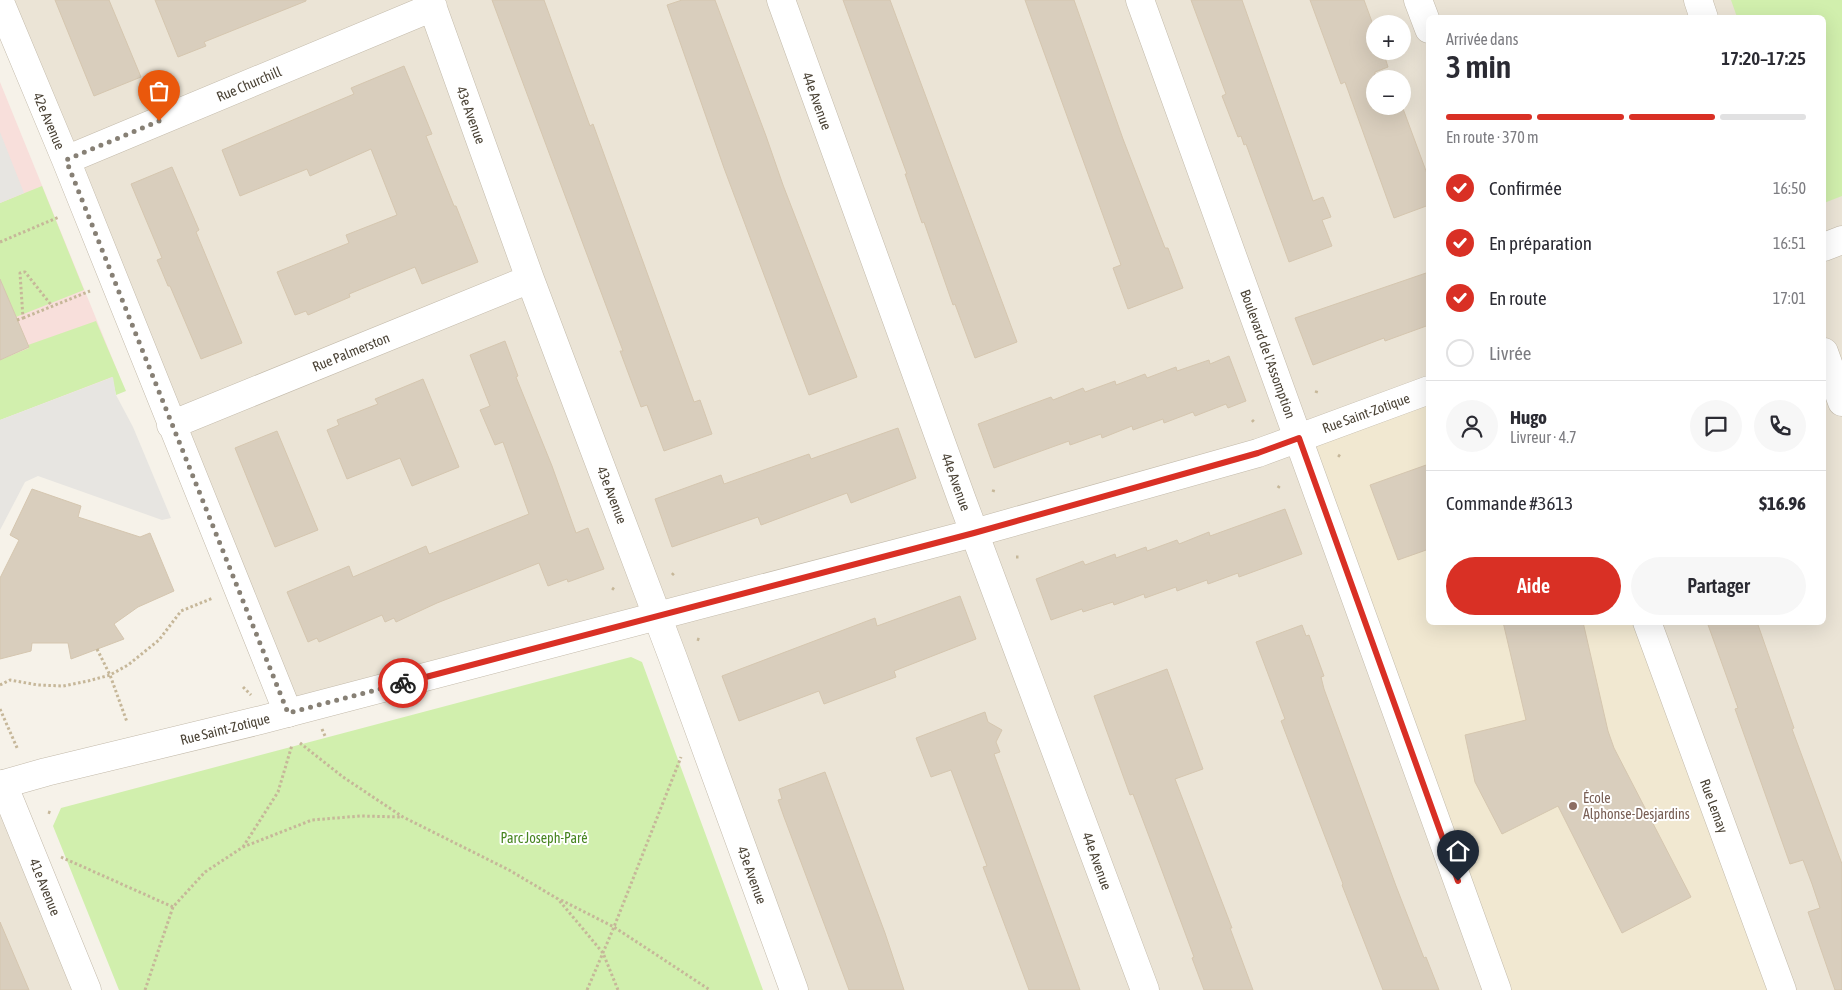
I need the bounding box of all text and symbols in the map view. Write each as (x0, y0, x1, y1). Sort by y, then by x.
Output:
map controls (1366, 15, 1411, 115)
button: + (1366, 15, 1411, 60)
text: Arrivée dans (1446, 30, 1518, 48)
text: 17:20–17:25 (1721, 47, 1806, 69)
text: 3 min (1446, 48, 1511, 85)
street label: Rue Churchill (214, 63, 284, 105)
pin (138, 70, 180, 121)
street label: 44e Avenue (799, 70, 835, 132)
button: − (1366, 70, 1411, 115)
icon: bag (145, 77, 173, 105)
street label: 43e Avenue (453, 84, 489, 146)
street label: 42e Avenue (30, 90, 68, 152)
text: En route · 370 m (1446, 128, 1539, 146)
icon: check (1446, 174, 1474, 202)
text: Confirmée (1489, 177, 1562, 199)
text: 16:50 (1773, 179, 1806, 197)
icon: check (1446, 229, 1474, 257)
text: En préparation (1489, 232, 1592, 254)
text: 16:51 (1773, 234, 1806, 252)
icon: check (1446, 284, 1474, 312)
street label: Boulevard de l'Assomption (1237, 287, 1299, 421)
text: En route (1489, 287, 1547, 309)
text: 17:01 (1773, 289, 1806, 307)
street label: Rue Palmerston (310, 329, 392, 375)
text: Livrée (1489, 342, 1531, 364)
street label: Rue Saint-Zotique (1320, 390, 1412, 436)
button: person (1446, 400, 1498, 452)
button: chat (1690, 400, 1742, 452)
button: phone (1754, 400, 1806, 452)
text: Hugo (1510, 406, 1547, 428)
text: Livreur · 4.7 (1510, 428, 1577, 446)
street label: 44e Avenue (938, 451, 974, 513)
street label: 43e Avenue (594, 464, 630, 526)
text: Commande #3613 (1446, 492, 1573, 514)
text: $16.96 (1759, 492, 1806, 514)
button: Aide (1446, 557, 1621, 615)
button: Partager (1631, 557, 1806, 615)
courier (378, 658, 428, 708)
icon: bike (389, 669, 417, 697)
street label: Rue Saint-Zotique (178, 710, 272, 748)
street label: Rue Lemay (1697, 777, 1731, 835)
place label: École Alphonse-Desjardins (1583, 790, 1690, 822)
marker: École Alphonse-Desjardins (1567, 800, 1579, 812)
park label: Parc Joseph-Paré (500, 830, 588, 846)
street label: 44e Avenue (1079, 830, 1115, 892)
pin (1437, 830, 1479, 881)
icon: home (1444, 837, 1472, 865)
street label: 43e Avenue (734, 844, 770, 906)
street label: 41e Avenue (26, 856, 64, 918)

